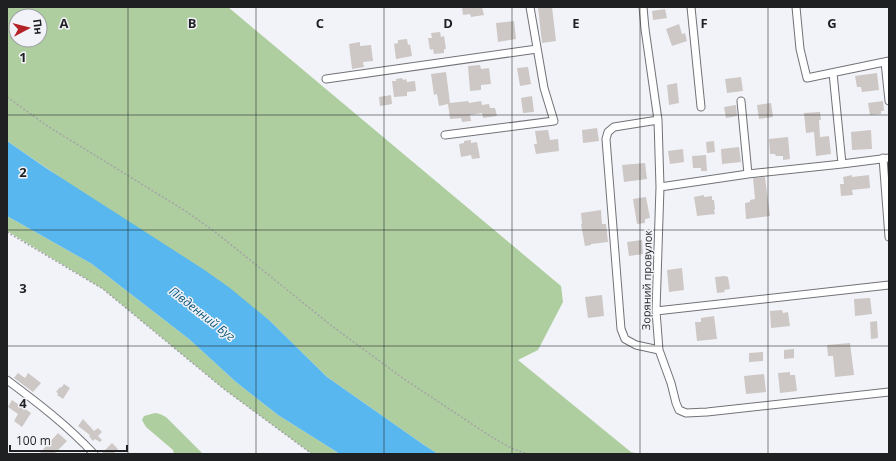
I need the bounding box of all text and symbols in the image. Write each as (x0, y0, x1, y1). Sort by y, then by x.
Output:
north arrow (8, 8, 48, 48)
text: A (60, 14, 69, 32)
text: B (188, 14, 197, 32)
text: C (316, 14, 324, 32)
text: D (443, 14, 453, 32)
text: E (572, 14, 580, 32)
text: F (700, 14, 708, 32)
text: G (827, 14, 837, 32)
text: Пн (30, 18, 47, 35)
text: 1 (19, 48, 27, 66)
text: 2 (19, 163, 27, 181)
street label: Зоряний провулок (638, 229, 655, 330)
text: 3 (19, 279, 27, 297)
water label: Південний Буг (166, 282, 239, 345)
text: 4 (19, 394, 27, 412)
scale bar (10, 427, 127, 453)
text: 100 m (16, 432, 51, 449)

